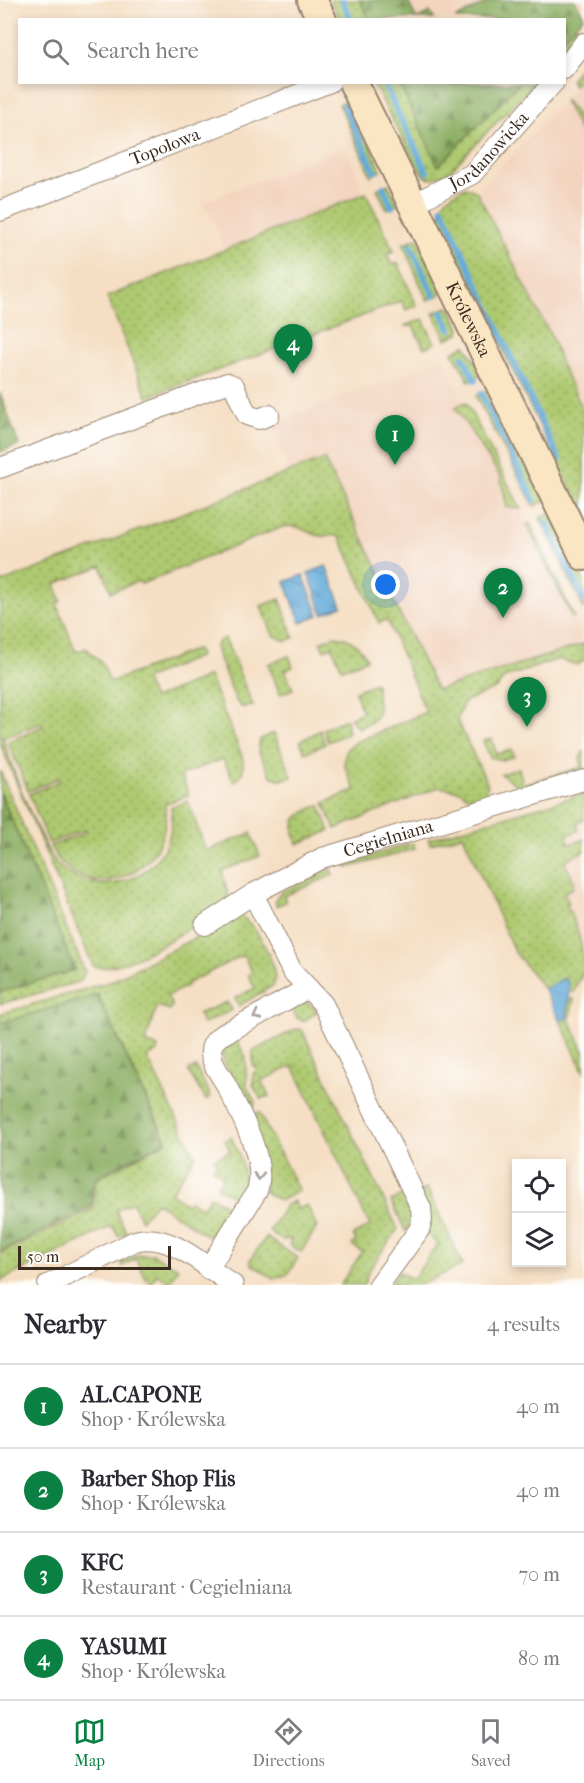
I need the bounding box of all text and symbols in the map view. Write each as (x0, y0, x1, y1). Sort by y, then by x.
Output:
search box (18, 18, 566, 84)
icon: search (39, 35, 72, 68)
text: Search here (87, 38, 199, 64)
street label: Jordanowicka (444, 107, 534, 196)
street label: Topolowa (127, 124, 204, 170)
street label: Królewska (441, 279, 496, 361)
pin: 4 (274, 324, 312, 374)
pin: 1 (376, 416, 414, 465)
pin: 2 (484, 568, 522, 618)
your location (371, 570, 400, 599)
pin: 3 (508, 678, 546, 727)
street label: Cegielniana (341, 815, 436, 862)
one-way arrow (252, 1009, 263, 1020)
map controls (512, 1159, 566, 1267)
button: locate (512, 1159, 566, 1213)
one-way arrow (253, 1171, 265, 1180)
button: layers (512, 1213, 566, 1267)
scale bar (18, 1243, 171, 1270)
text: 50 m (27, 1247, 59, 1266)
text: Nearby (24, 1309, 106, 1340)
text: 4 results (487, 1313, 560, 1336)
text: AL.CAPONE (81, 1382, 202, 1408)
text: 1 (40, 1395, 47, 1418)
text: 40 m (516, 1395, 560, 1418)
text: Shop · Królewska (81, 1408, 226, 1431)
text: Barber Shop Flis (81, 1466, 235, 1492)
text: 2 (38, 1479, 49, 1502)
text: 40 m (516, 1479, 560, 1502)
text: Shop · Królewska (81, 1492, 226, 1515)
text: KFC (81, 1550, 124, 1576)
text: 3 (39, 1563, 48, 1586)
text: 70 m (518, 1563, 560, 1586)
text: Restaurant · Cegielniana (81, 1576, 292, 1599)
text: YASUMI (81, 1634, 167, 1660)
text: 4 (38, 1647, 49, 1670)
text: 80 m (518, 1647, 560, 1670)
text: Shop · Królewska (81, 1660, 226, 1683)
tab: Map (73, 1715, 106, 1770)
tab: Directions (253, 1715, 325, 1770)
tab: Saved (471, 1715, 511, 1770)

